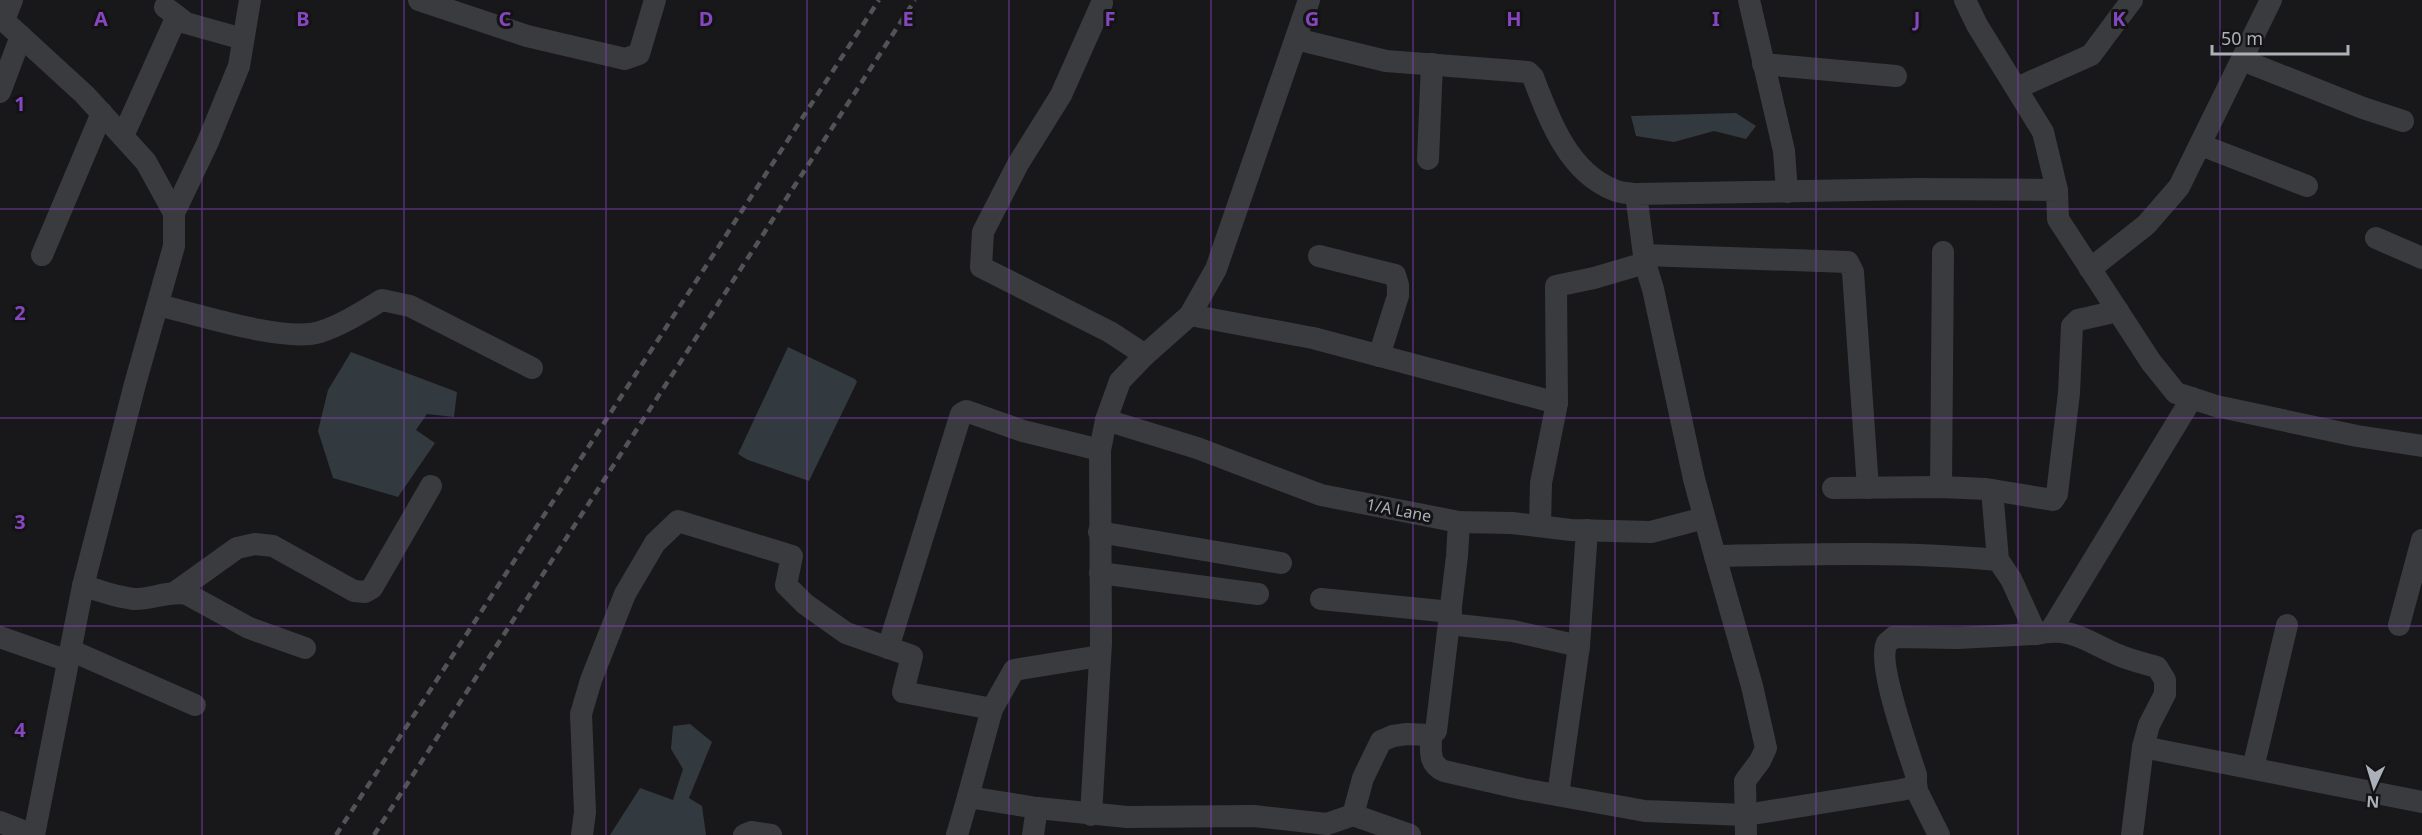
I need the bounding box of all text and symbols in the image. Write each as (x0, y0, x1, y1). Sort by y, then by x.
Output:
text: A (94, 5, 108, 32)
text: B (296, 5, 310, 32)
text: C (499, 5, 512, 32)
text: D (699, 5, 713, 32)
text: E (902, 5, 914, 32)
text: F (1105, 5, 1115, 32)
text: G (1305, 5, 1319, 32)
text: H (1506, 5, 1522, 32)
text: I (1712, 5, 1720, 32)
text: J (1912, 5, 1920, 32)
text: K (2112, 5, 2126, 32)
scale bar (2212, 18, 2348, 56)
text: 50 m (2221, 26, 2263, 50)
text: 1 (14, 90, 26, 117)
text: 2 (14, 299, 26, 326)
street label: 1/A Lane (1365, 493, 1433, 527)
text: 3 (14, 508, 26, 535)
text: 4 (14, 716, 26, 743)
north arrow (2344, 757, 2404, 817)
text: N (2366, 791, 2380, 813)

